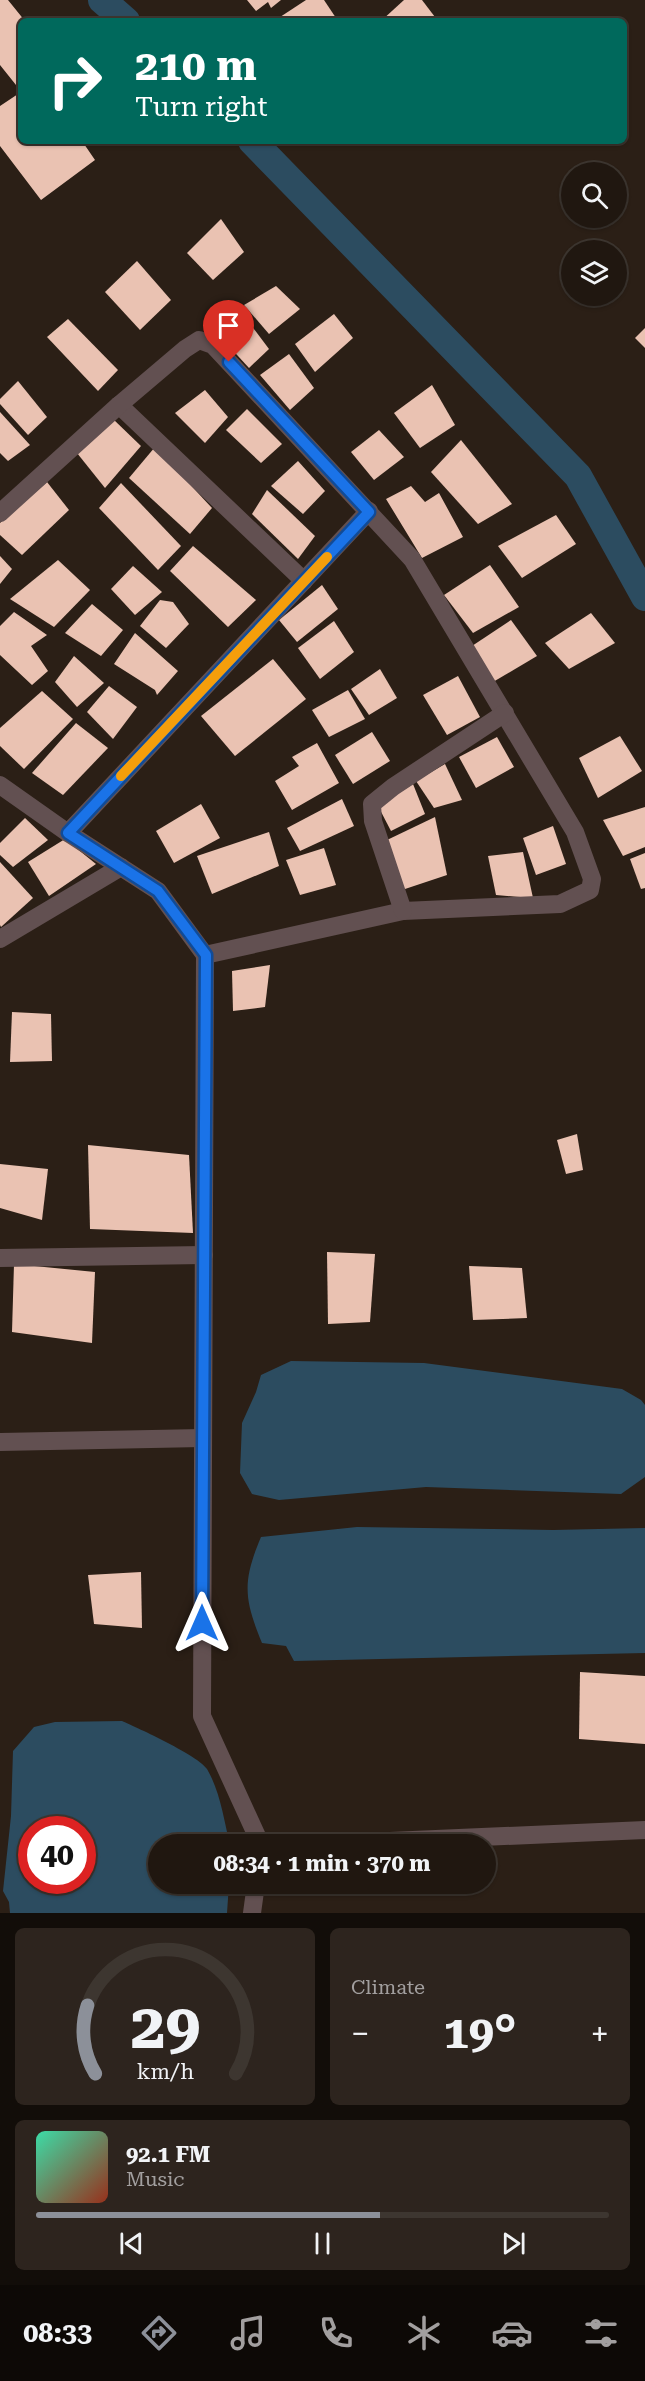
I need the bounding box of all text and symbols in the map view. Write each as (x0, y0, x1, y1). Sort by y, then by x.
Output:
text: 210 m (135, 41, 257, 90)
icon: right (36, 42, 114, 120)
text: Turn right (135, 91, 268, 123)
map controls (561, 162, 627, 306)
button: search (561, 162, 627, 228)
button: layers (561, 240, 627, 306)
pin (203, 300, 254, 362)
icon: arrive (212, 309, 245, 342)
position arrow (170, 1591, 234, 1655)
speed limit sign: 40 (18, 1816, 96, 1894)
text: 08:34 · 1 min · 370 m (213, 1851, 431, 1876)
text: Climate (351, 1975, 425, 1999)
text: 29 (130, 1990, 200, 2063)
text: 19° (444, 2006, 516, 2059)
text: − (351, 2014, 369, 2053)
text: + (591, 2014, 609, 2053)
text: km/h (136, 2059, 194, 2084)
text: 92.1 FM (126, 2142, 210, 2167)
text: Music (126, 2167, 185, 2191)
icon: previous (115, 2227, 148, 2260)
icon: pause (306, 2227, 339, 2260)
icon: next (497, 2227, 530, 2260)
icon: directions (138, 2312, 180, 2354)
icon: music (227, 2312, 269, 2354)
icon: phone (315, 2312, 357, 2354)
icon: climate (403, 2312, 445, 2354)
icon: car (491, 2312, 533, 2354)
icon: filters (580, 2312, 622, 2354)
text: 08:33 (23, 2317, 92, 2349)

